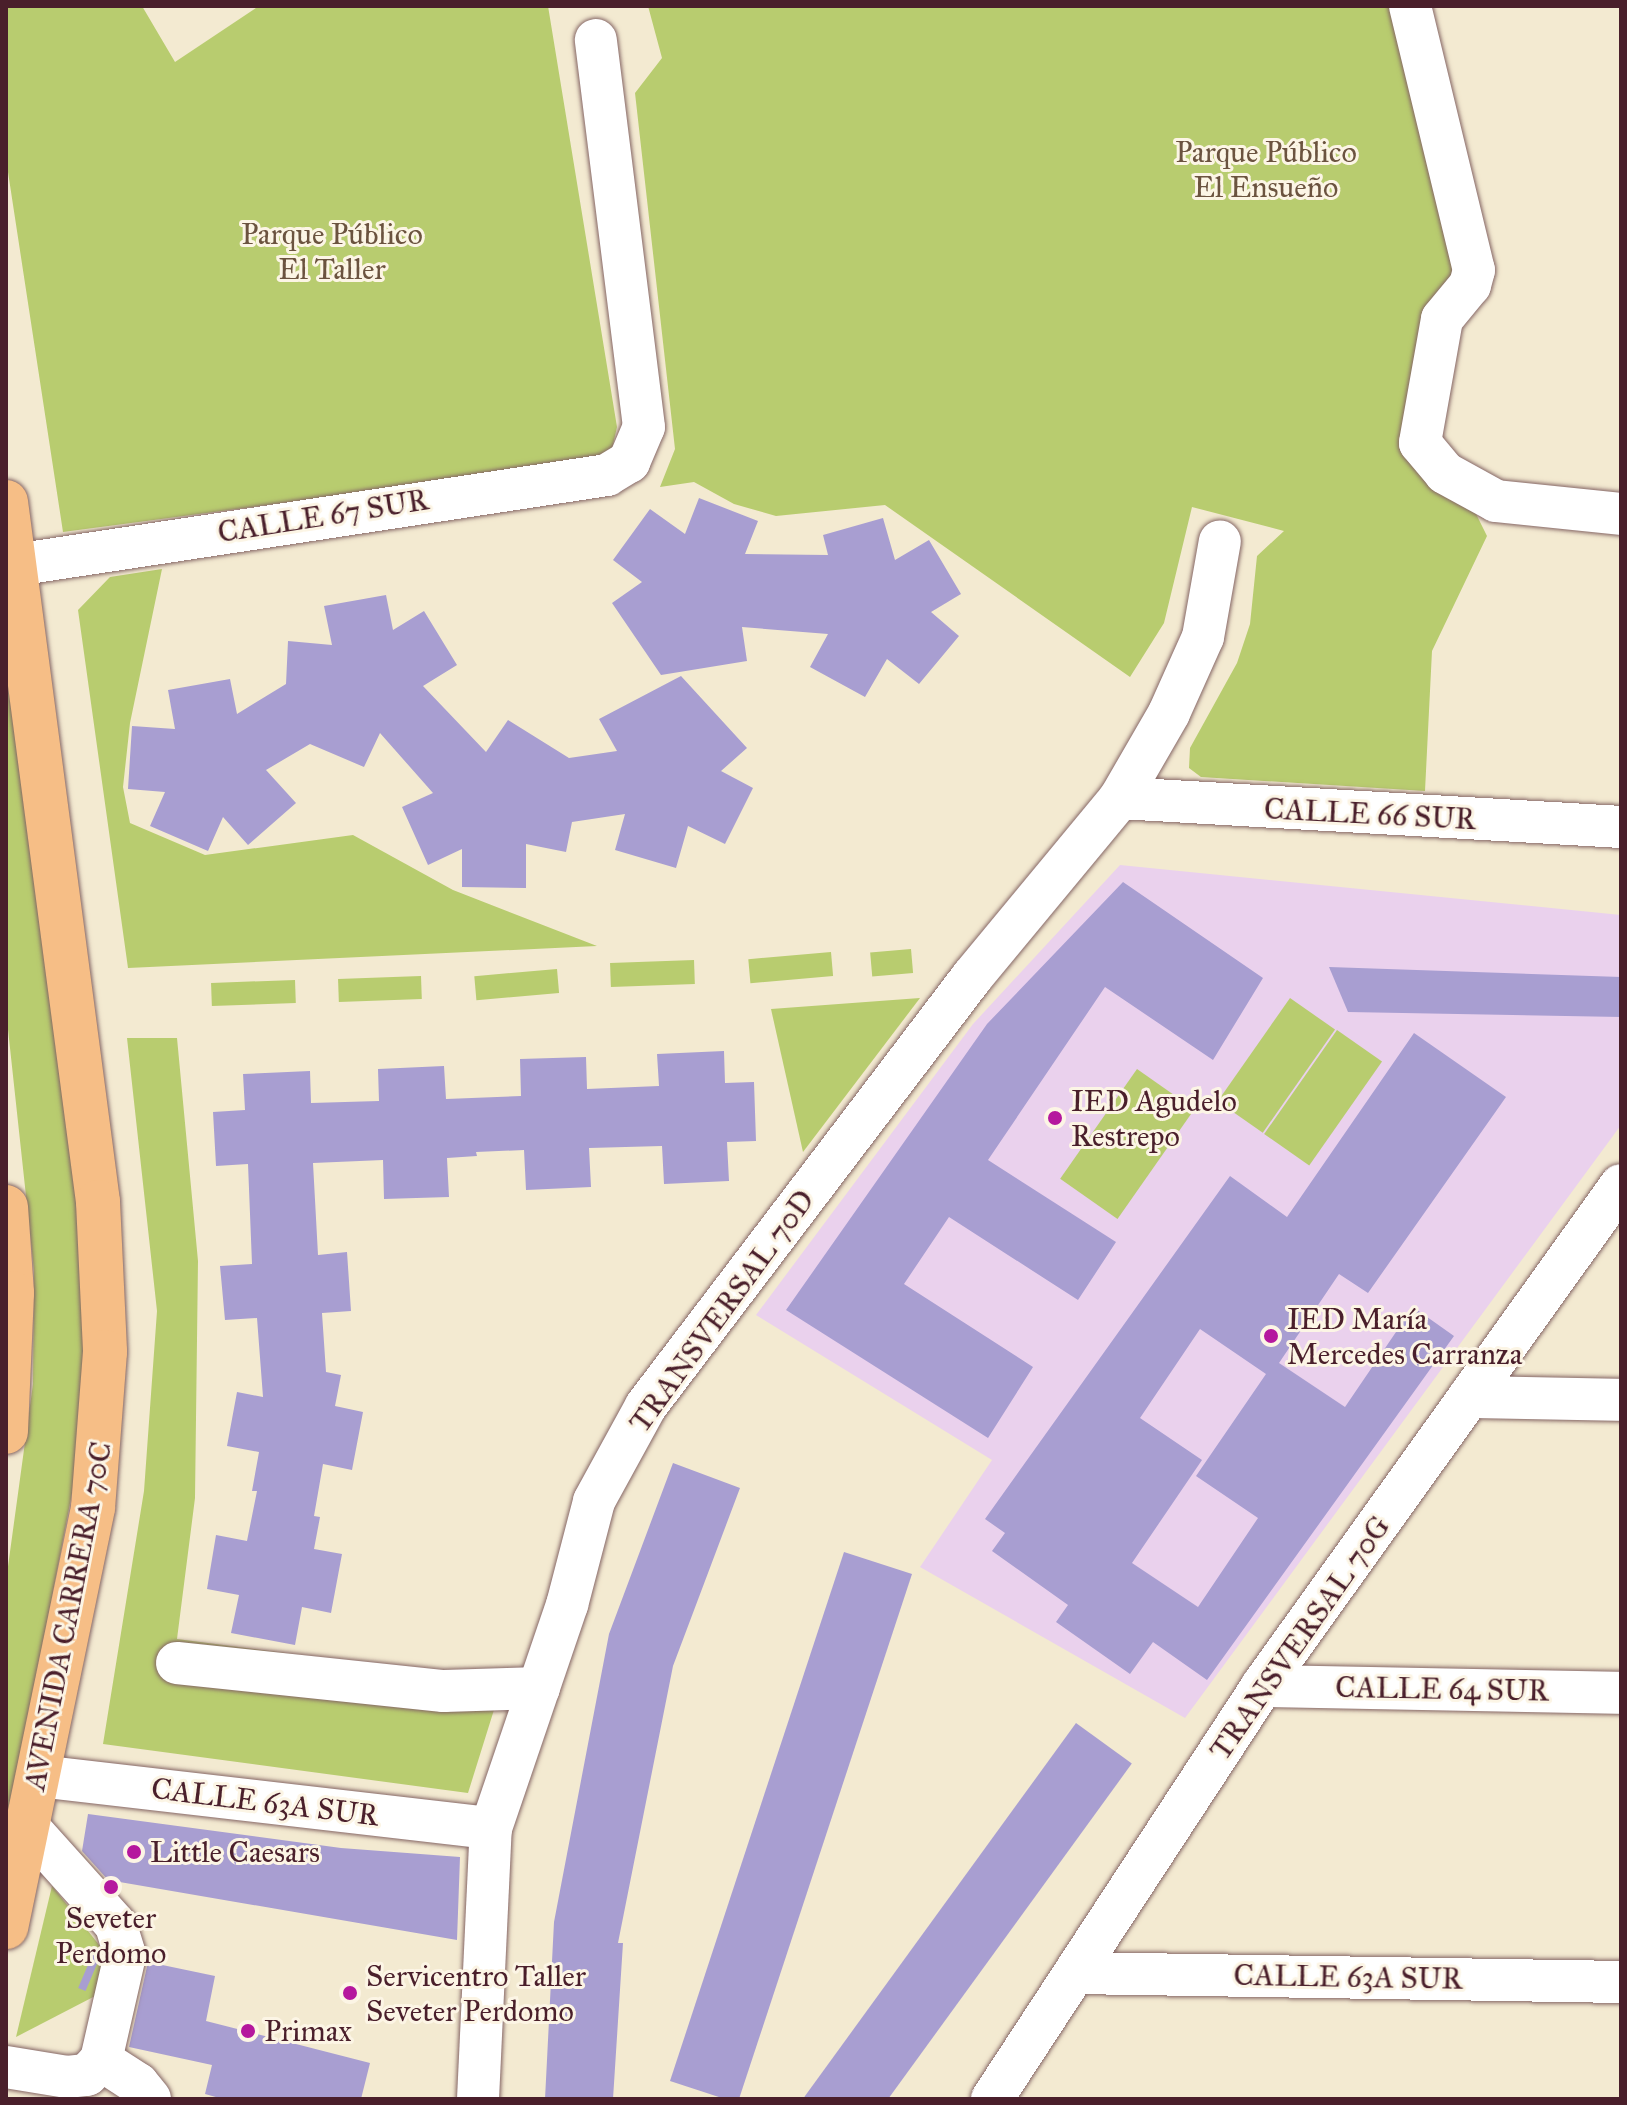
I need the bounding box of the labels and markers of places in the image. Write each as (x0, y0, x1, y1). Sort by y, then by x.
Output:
place label: IED Agudelo Restrepo (1071, 1083, 1237, 1154)
marker: IED Agudelo Restrepo (1046, 1109, 1064, 1127)
place label: IED María Mercedes Carranza (1287, 1301, 1522, 1372)
marker: IED María Mercedes Carranza (1262, 1327, 1280, 1345)
place label: Little Caesars (150, 1834, 320, 1870)
marker: Little Caesars (125, 1843, 143, 1861)
marker: Seveter Perdomo (102, 1878, 120, 1896)
place label: Seveter Perdomo (56, 1900, 166, 1970)
place label: Servicentro Taller Seveter Perdomo (366, 1958, 586, 2028)
marker: Servicentro Taller Seveter Perdomo (341, 1984, 359, 2002)
place label: Primax (264, 2013, 352, 2049)
marker: Primax (239, 2022, 257, 2040)

